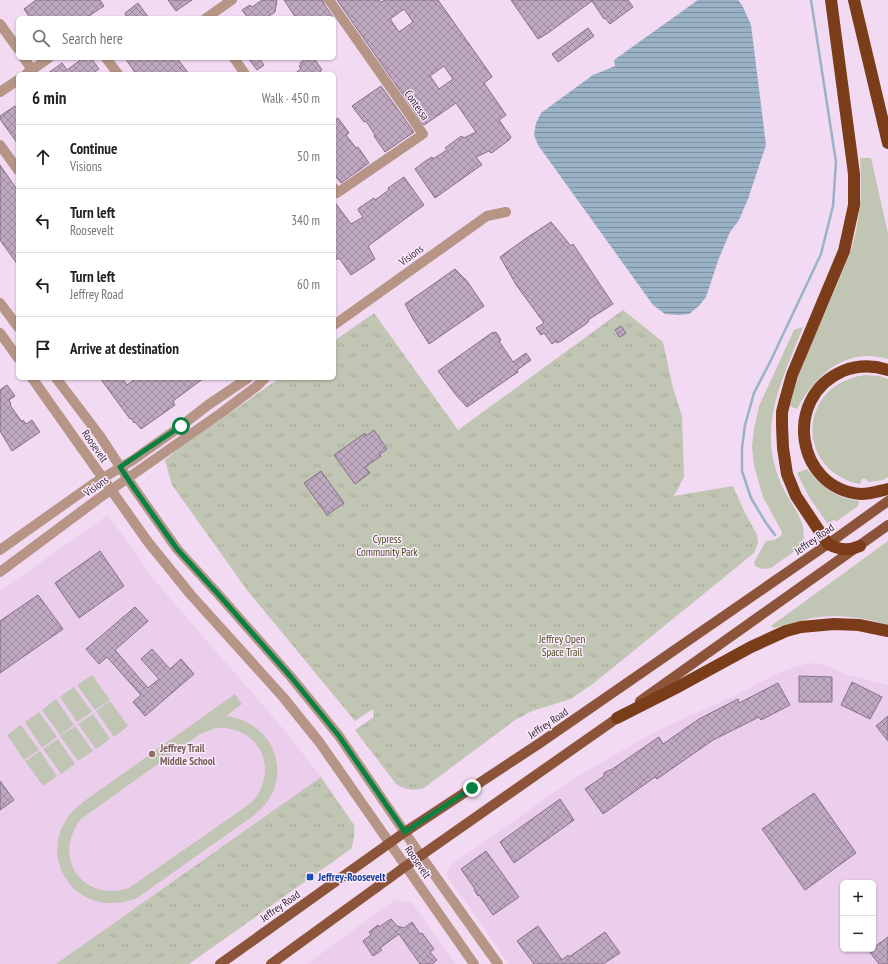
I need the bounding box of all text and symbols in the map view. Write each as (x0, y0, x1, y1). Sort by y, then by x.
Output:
search box (16, 16, 336, 60)
icon: search (30, 27, 52, 49)
text: Search here (62, 29, 123, 48)
text: 6 min (32, 87, 66, 109)
street label: Contessa (402, 87, 432, 123)
text: Walk · 450 m (262, 90, 320, 107)
text: Continue (70, 139, 117, 158)
icon: ahead (32, 146, 54, 168)
text: 50 m (297, 148, 320, 165)
text: Visions (70, 158, 102, 175)
text: Turn left (70, 203, 115, 222)
icon: left (32, 210, 54, 232)
text: 340 m (291, 212, 320, 229)
text: Roosevelt (70, 222, 114, 239)
street label: Visions (395, 241, 426, 269)
text: Turn left (70, 267, 115, 286)
icon: left (32, 274, 54, 296)
text: 60 m (297, 276, 320, 293)
text: Jeffrey Road (70, 286, 123, 303)
icon: arrive (32, 338, 54, 360)
text: Arrive at destination (70, 339, 179, 358)
route start (172, 417, 190, 435)
street label: Roosevelt (79, 427, 111, 465)
street label: Visions (80, 472, 111, 500)
street label: Jeffrey Road (791, 520, 837, 558)
park label: Cypress Community Park (356, 532, 418, 559)
park label: Jeffrey Open Space Trail (538, 632, 585, 659)
street label: Jeffrey Road (525, 704, 571, 742)
place label: Jeffrey Trail Middle School (159, 741, 216, 768)
marker: Jeffrey Trail Middle School (147, 749, 157, 759)
route end (463, 779, 481, 797)
street label: Roosevelt (402, 843, 434, 881)
place label: Jeffrey-Roosevelt (317, 870, 386, 884)
marker: Jeffrey-Roosevelt (305, 872, 315, 882)
map controls (840, 880, 876, 952)
button: + (840, 880, 876, 916)
street label: Jeffrey Road (257, 887, 303, 925)
button: − (840, 916, 876, 952)

